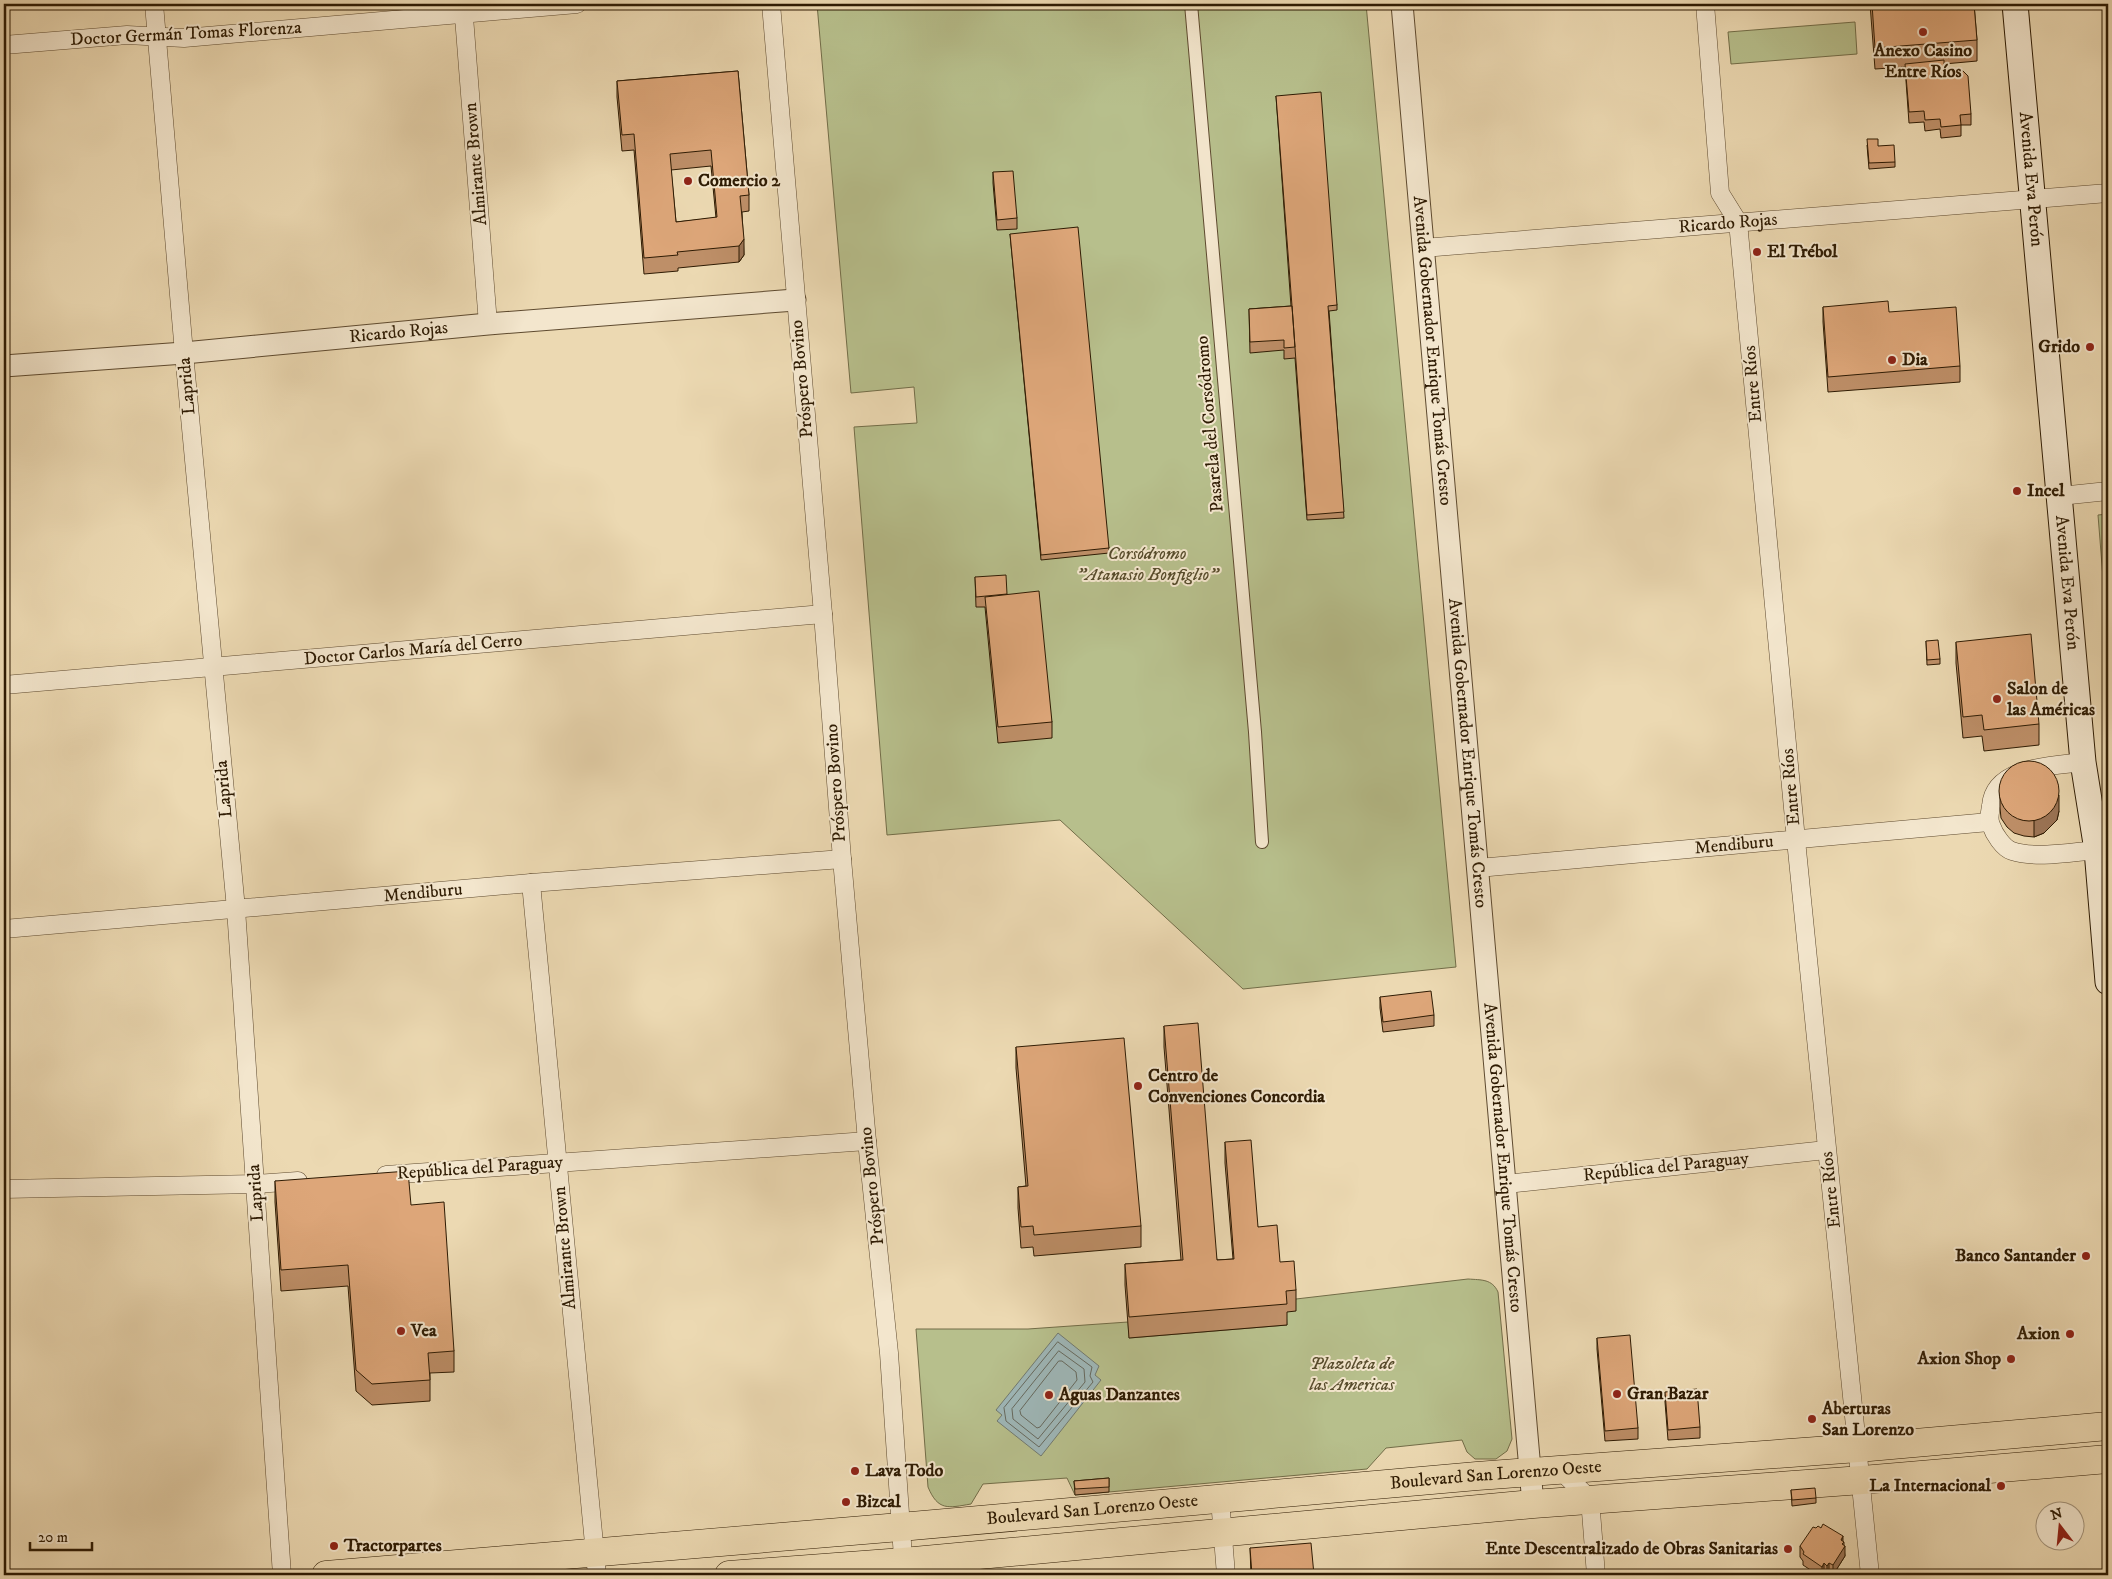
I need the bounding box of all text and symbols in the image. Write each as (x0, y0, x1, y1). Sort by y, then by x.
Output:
street label: Doctor Germán Tomas Florenza (70, 17, 303, 51)
marker: Anexo Casino Entre Ríos (1917, 26, 1929, 38)
place label: Anexo Casino Entre Ríos (1873, 40, 1972, 83)
street label: Almirante Brown (460, 101, 492, 226)
street label: Avenida Eva Perón (2014, 111, 2048, 248)
place label: Comercio 2 (698, 170, 781, 192)
marker: Comercio 2 (682, 175, 694, 187)
street label: Avenida Gobernador Enrique Tomás Cresto (1408, 195, 1457, 507)
street label: Ricardo Rojas (1678, 209, 1778, 238)
place label: El Trébol (1767, 241, 1838, 263)
marker: El Trébol (1751, 246, 1763, 258)
street label: Ricardo Rojas (348, 317, 449, 348)
street label: Próspero Bovino (786, 319, 818, 439)
street label: Pasarela del Corsódromo (1191, 334, 1229, 513)
place label: Grido (2038, 336, 2080, 358)
marker: Grido (2084, 341, 2096, 353)
street label: Entre Ríos (1739, 345, 1767, 423)
place label: Dia (1902, 349, 1928, 371)
marker: Dia (1886, 354, 1898, 366)
street label: Laprida (174, 356, 200, 416)
place label: Incel (2027, 480, 2065, 502)
marker: Incel (2011, 485, 2023, 497)
street label: Avenida Eva Perón (2050, 514, 2084, 652)
park label: Corsódromo "Atanasio Bonfiglio" (1076, 543, 1221, 586)
street label: Avenida Gobernador Enrique Tomás Cresto (1443, 597, 1492, 909)
street label: Doctor Carlos María del Cerro (303, 629, 523, 671)
place label: Salon de las Américas (2006, 678, 2095, 721)
marker: Salon de las Américas (1991, 693, 2003, 705)
street label: Próspero Bovino (821, 723, 851, 843)
street label: Entre Ríos (1777, 748, 1805, 826)
street label: Laprida (211, 759, 237, 819)
street label: Mendiburu (1694, 831, 1775, 859)
street label: Mendiburu (383, 879, 464, 907)
street label: Avenida Gobernador Enrique Tomás Cresto (1478, 1002, 1527, 1314)
place label: Centro de Convenciones Concordia (1148, 1065, 1325, 1108)
marker: Centro de Convenciones Concordia (1132, 1080, 1144, 1092)
street label: Próspero Bovino (855, 1126, 889, 1246)
street label: República del Paraguay (1582, 1147, 1750, 1187)
street label: Entre Ríos (1816, 1150, 1846, 1230)
street label: República del Paraguay (396, 1151, 564, 1185)
street label: Laprida (243, 1163, 269, 1222)
street label: Almirante Brown (549, 1185, 581, 1310)
place label: Banco Santander (1955, 1245, 2076, 1267)
marker: Banco Santander (2080, 1250, 2092, 1262)
place label: Vea (410, 1320, 437, 1342)
place label: Axion (2016, 1323, 2061, 1345)
marker: Vea (395, 1325, 407, 1337)
marker: Axion (2064, 1328, 2076, 1340)
place label: Axion Shop (1916, 1348, 2001, 1370)
park label: Plazoleta de las Americas (1309, 1353, 1395, 1396)
marker: Axion Shop (2005, 1353, 2017, 1365)
place label: Gran Bazar (1627, 1383, 1709, 1405)
place label: Aguas Danzantes (1058, 1384, 1180, 1406)
marker: Gran Bazar (1611, 1388, 1623, 1400)
marker: Aguas Danzantes (1043, 1389, 1055, 1401)
place label: Aberturas San Lorenzo (1821, 1398, 1914, 1441)
marker: Aberturas San Lorenzo (1806, 1413, 1818, 1425)
street label: Boulevard San Lorenzo Oeste (1389, 1456, 1602, 1495)
place label: Lava Todo (865, 1460, 943, 1482)
marker: Lava Todo (849, 1465, 861, 1477)
place label: La Internacional (1869, 1475, 1992, 1497)
marker: La Internacional (1995, 1480, 2007, 1492)
street label: Boulevard San Lorenzo Oeste (986, 1490, 1199, 1530)
place label: Bizcal (856, 1491, 901, 1513)
marker: Bizcal (840, 1496, 852, 1508)
north arrow (2034, 1502, 2084, 1552)
text: N (2049, 1504, 2065, 1525)
scale bar (30, 1519, 92, 1551)
text: 20 m (38, 1528, 68, 1547)
place label: Tractorpartes (343, 1535, 442, 1557)
place label: Ente Descentralizado de Obras Sanitarias (1485, 1538, 1778, 1560)
marker: Tractorpartes (328, 1540, 340, 1552)
marker: Ente Descentralizado de Obras Sanitarias (1782, 1543, 1794, 1555)

